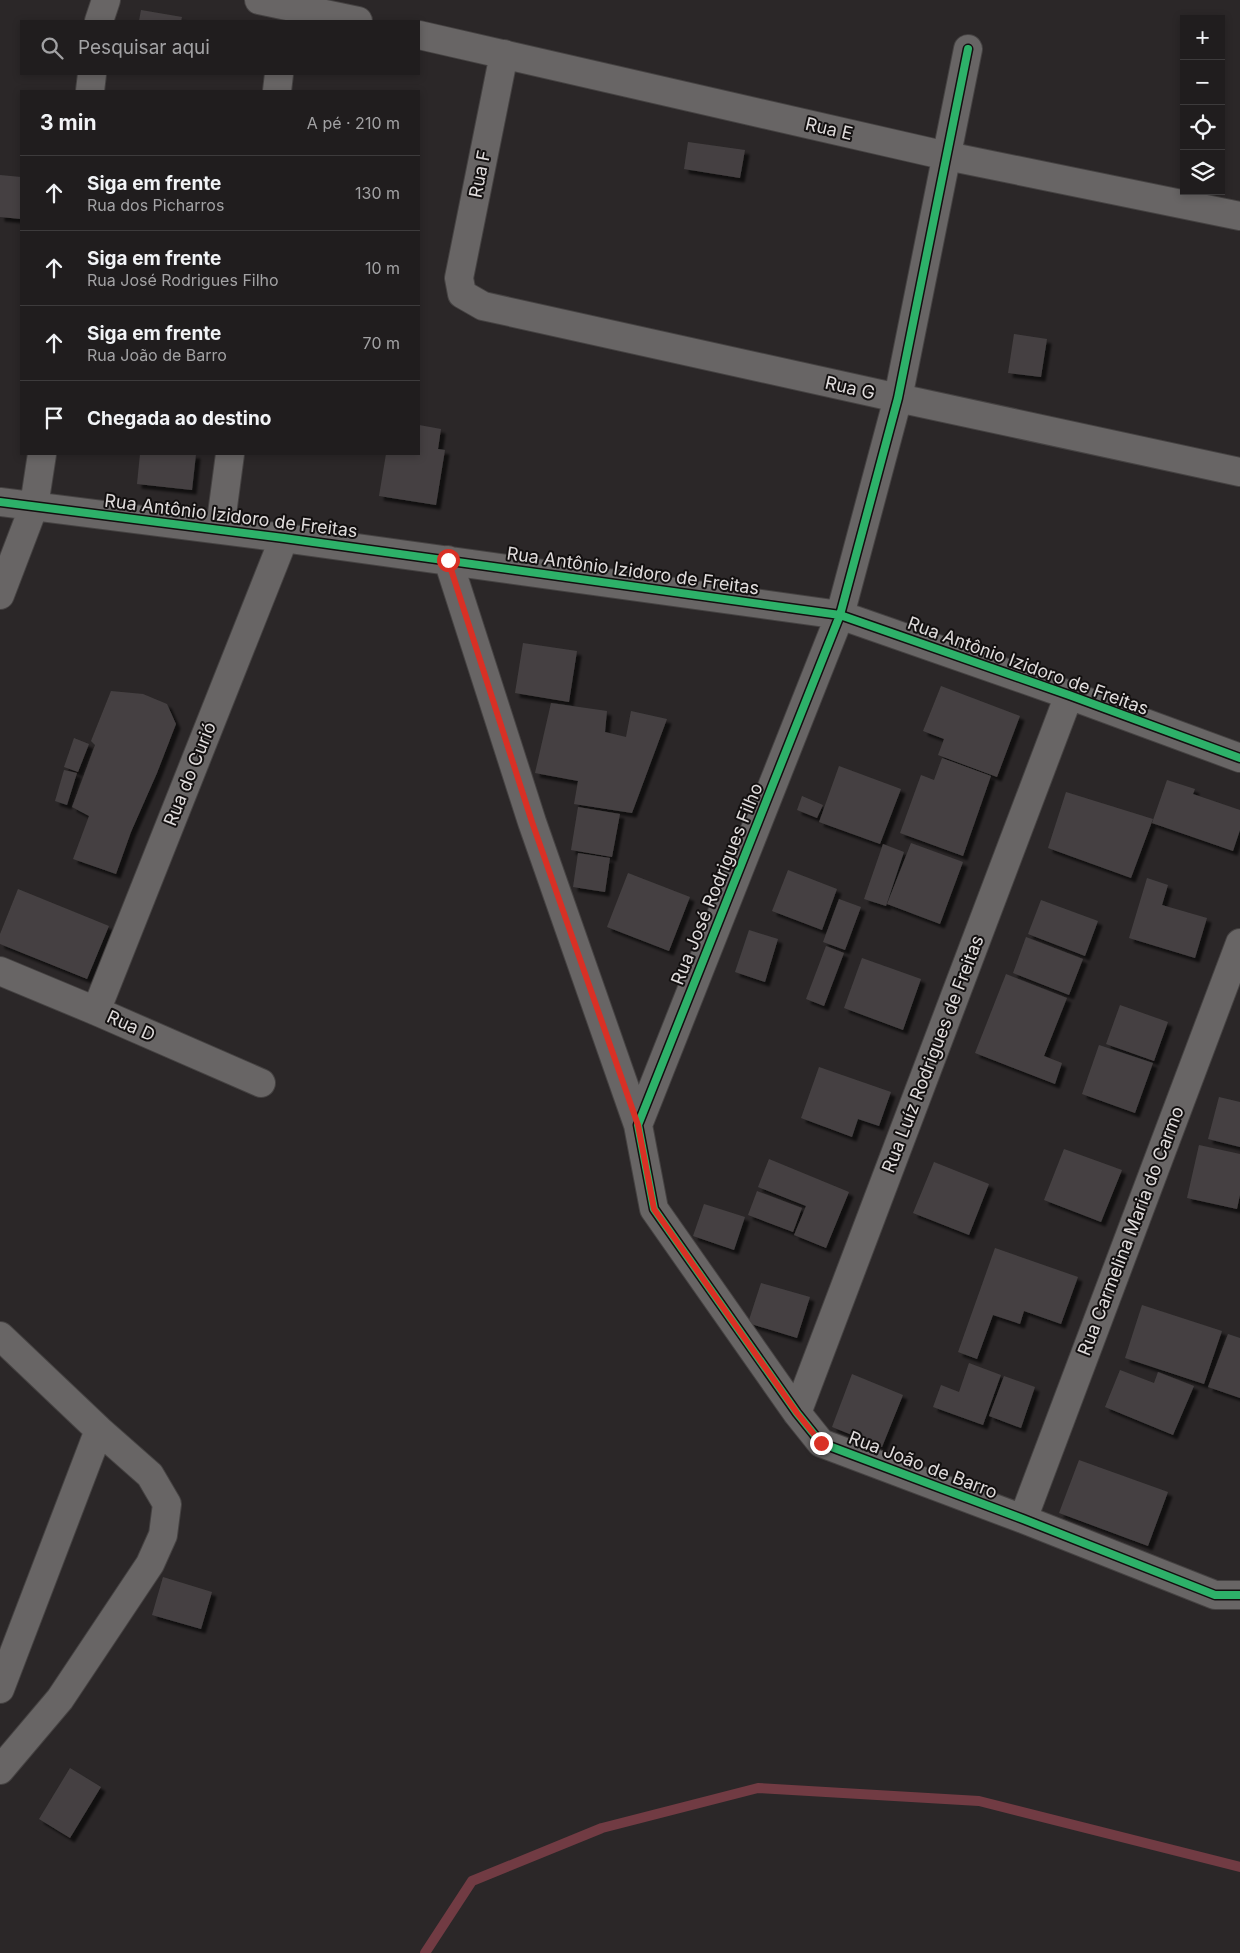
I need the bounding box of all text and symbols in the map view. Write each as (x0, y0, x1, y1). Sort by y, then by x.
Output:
map controls (1180, 15, 1225, 195)
button: + (1180, 15, 1225, 60)
search box (20, 20, 420, 75)
icon: search (38, 34, 66, 62)
text: Pesquisar aqui (78, 36, 210, 59)
button: − (1180, 60, 1225, 105)
button: locate (1180, 105, 1225, 150)
text: 3 min (40, 110, 96, 135)
text: A pé · 210 m (307, 113, 400, 133)
street label: Rua E (803, 113, 855, 144)
street label: Rua F (465, 148, 494, 199)
button: layers (1180, 150, 1225, 195)
text: Siga em frente (87, 172, 221, 195)
icon: ahead (40, 179, 68, 207)
text: 130 m (355, 183, 400, 203)
text: Rua dos Picharros (87, 195, 224, 215)
text: Siga em frente (87, 247, 221, 270)
icon: ahead (40, 254, 68, 282)
text: 10 m (365, 258, 400, 278)
text: Rua José Rodrigues Filho (87, 270, 279, 290)
text: Siga em frente (87, 322, 221, 345)
icon: ahead (40, 329, 68, 357)
text: 70 m (363, 333, 400, 353)
text: Rua João de Barro (87, 345, 227, 365)
street label: Rua G (823, 372, 877, 403)
icon: arrive (40, 404, 68, 432)
text: Chegada ao destino (87, 407, 271, 430)
street label: Rua Antônio Izidoro de Freitas (103, 490, 359, 541)
street label: Rua Antônio Izidoro de Freitas (506, 542, 761, 599)
route start (437, 549, 460, 572)
street label: Rua Antônio Izidoro de Freitas (905, 612, 1151, 719)
street label: Rua do Curió (159, 719, 220, 829)
street label: Rua José Rodrigues Filho (666, 780, 767, 988)
street label: Rua Luíz Rodrigues de Freitas (877, 932, 988, 1175)
street label: Rua D (104, 1006, 158, 1045)
street label: Rua Carmelina Maria do Carmo (1073, 1103, 1188, 1358)
street label: Rua João de Barro (846, 1427, 1000, 1503)
route end (810, 1432, 833, 1455)

